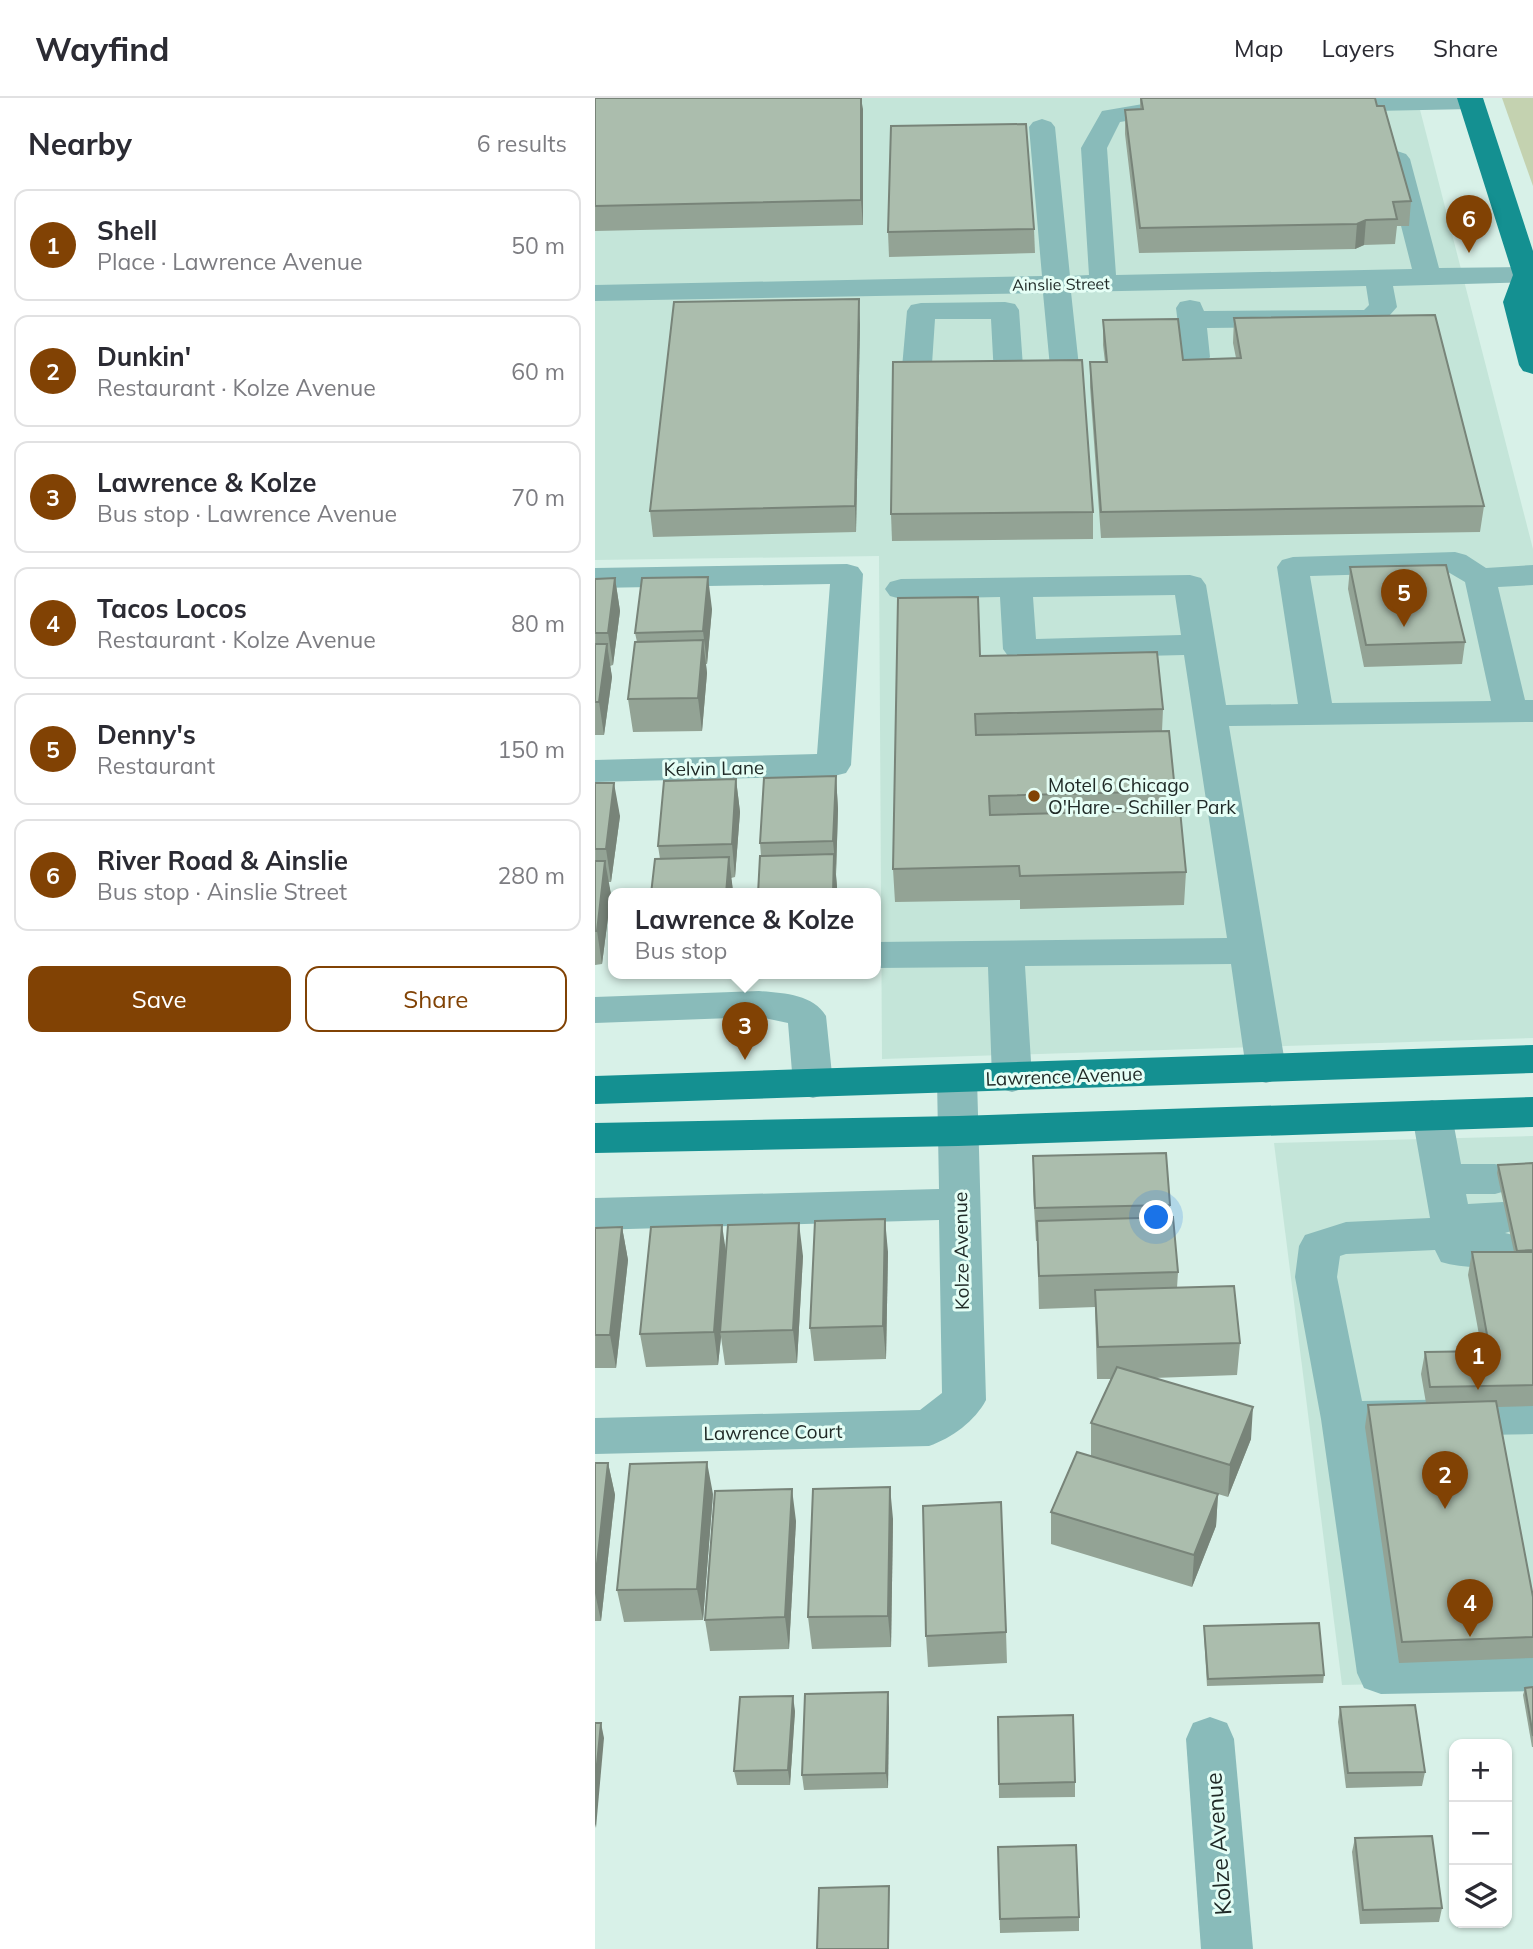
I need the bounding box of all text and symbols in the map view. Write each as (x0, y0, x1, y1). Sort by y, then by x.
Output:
text: Wayfind (35, 28, 170, 69)
text: Map (1234, 33, 1283, 63)
text: Layers (1321, 33, 1395, 63)
text: Share (1433, 33, 1498, 63)
text: Nearby (28, 125, 132, 163)
text: 6 results (477, 129, 567, 158)
pin: 6 (1446, 195, 1492, 253)
text: Shell (97, 214, 157, 247)
text: 1 (46, 231, 60, 260)
text: 50 m (511, 231, 565, 260)
text: Place · Lawrence Avenue (97, 247, 362, 276)
street label: Ainslie Street (1012, 273, 1110, 295)
text: Dunkin' (97, 340, 191, 373)
text: 2 (46, 357, 60, 386)
text: 60 m (511, 357, 565, 386)
text: Restaurant · Kolze Avenue (97, 373, 376, 402)
text: Lawrence & Kolze (97, 466, 317, 499)
text: 3 (46, 483, 60, 512)
text: 70 m (511, 483, 565, 512)
text: Bus stop · Lawrence Avenue (97, 499, 397, 528)
pin: 5 (1381, 569, 1427, 627)
text: Tacos Locos (97, 592, 247, 625)
text: 4 (46, 609, 60, 638)
text: 80 m (511, 609, 565, 638)
text: Restaurant · Kolze Avenue (97, 625, 376, 654)
text: Denny's (97, 718, 196, 751)
text: 5 (46, 735, 60, 764)
text: 150 m (497, 735, 565, 764)
text: Restaurant (97, 751, 215, 780)
street label: Kelvin Lane (663, 755, 765, 781)
place label: Motel 6 Chicago O'Hare - Schiller Park (1048, 773, 1236, 819)
marker: Motel 6 Chicago O'Hare - Schiller Park (1026, 788, 1042, 804)
text: River Road & Ainslie (97, 844, 348, 877)
text: 6 (46, 861, 60, 890)
text: 280 m (497, 861, 565, 890)
text: Bus stop · Ainslie Street (97, 877, 347, 906)
popup (608, 888, 881, 979)
text: Lawrence & Kolze (635, 903, 854, 936)
text: Bus stop (635, 936, 727, 965)
button: Save (28, 966, 291, 1032)
button: Share (305, 966, 567, 1032)
pin: 3 (722, 1002, 768, 1060)
street label: Lawrence Avenue (985, 1061, 1143, 1091)
street label: Kolze Avenue (948, 1192, 974, 1310)
your location (1139, 1200, 1173, 1234)
pin: 1 (1455, 1332, 1501, 1390)
street label: Lawrence Court (703, 1419, 843, 1445)
pin: 2 (1422, 1451, 1468, 1509)
pin: 4 (1447, 1579, 1493, 1637)
map controls (1449, 1739, 1512, 1928)
button: + (1449, 1739, 1512, 1802)
street label: Kolze Avenue (1199, 1772, 1237, 1916)
button: − (1449, 1802, 1512, 1865)
button: layers (1449, 1865, 1512, 1928)

